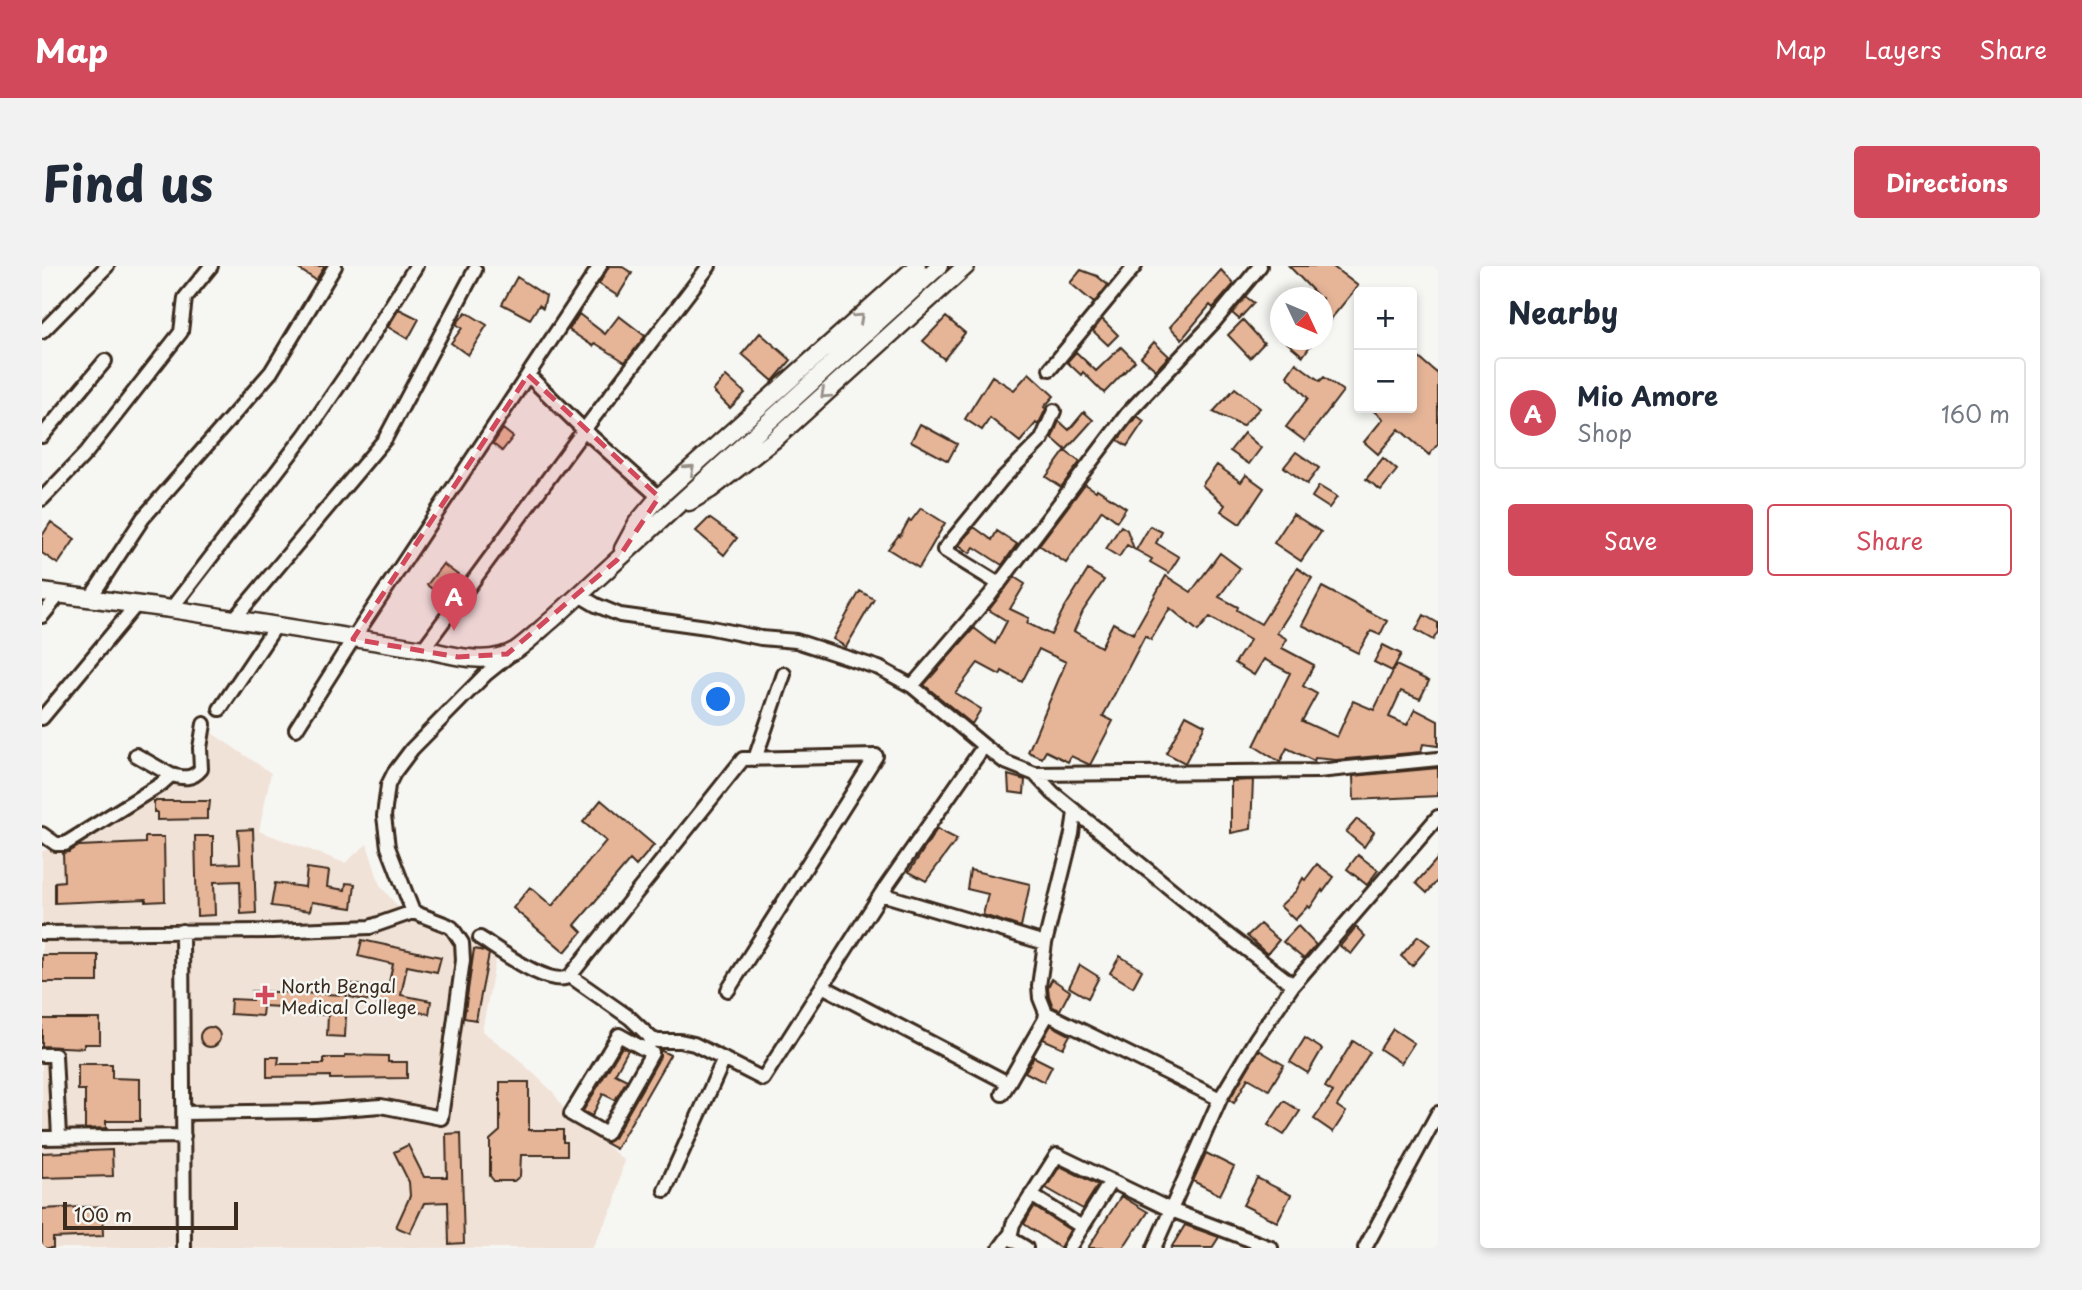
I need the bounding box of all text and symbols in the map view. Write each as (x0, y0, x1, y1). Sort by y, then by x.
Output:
text: Map (35, 24, 108, 74)
text: Map (1775, 31, 1826, 67)
text: Layers (1864, 31, 1941, 67)
text: Share (1979, 31, 2047, 67)
text: Find us (42, 145, 213, 219)
button: Directions (1854, 146, 2040, 218)
north arrow (1270, 287, 1333, 350)
map controls (1354, 287, 1417, 413)
button: + (1354, 287, 1417, 350)
text: Nearby (1508, 289, 1618, 334)
one-way arrow (851, 313, 864, 326)
button: − (1354, 350, 1417, 413)
text: Mio Amore (1577, 376, 1718, 415)
one-way arrow (820, 386, 833, 398)
text: A (1524, 396, 1542, 431)
text: 160 m (1941, 396, 2010, 431)
text: Shop (1577, 415, 1632, 450)
one-way arrow (682, 465, 695, 477)
button: Save (1508, 504, 1753, 576)
button: Share (1767, 504, 2012, 576)
pin: A (431, 573, 477, 631)
your location (701, 682, 735, 716)
place label: North Bengal Medical College (281, 972, 417, 1020)
marker: North Bengal Medical College (255, 985, 275, 1005)
scale bar (63, 1199, 238, 1231)
text: 100 m (74, 1200, 132, 1228)

